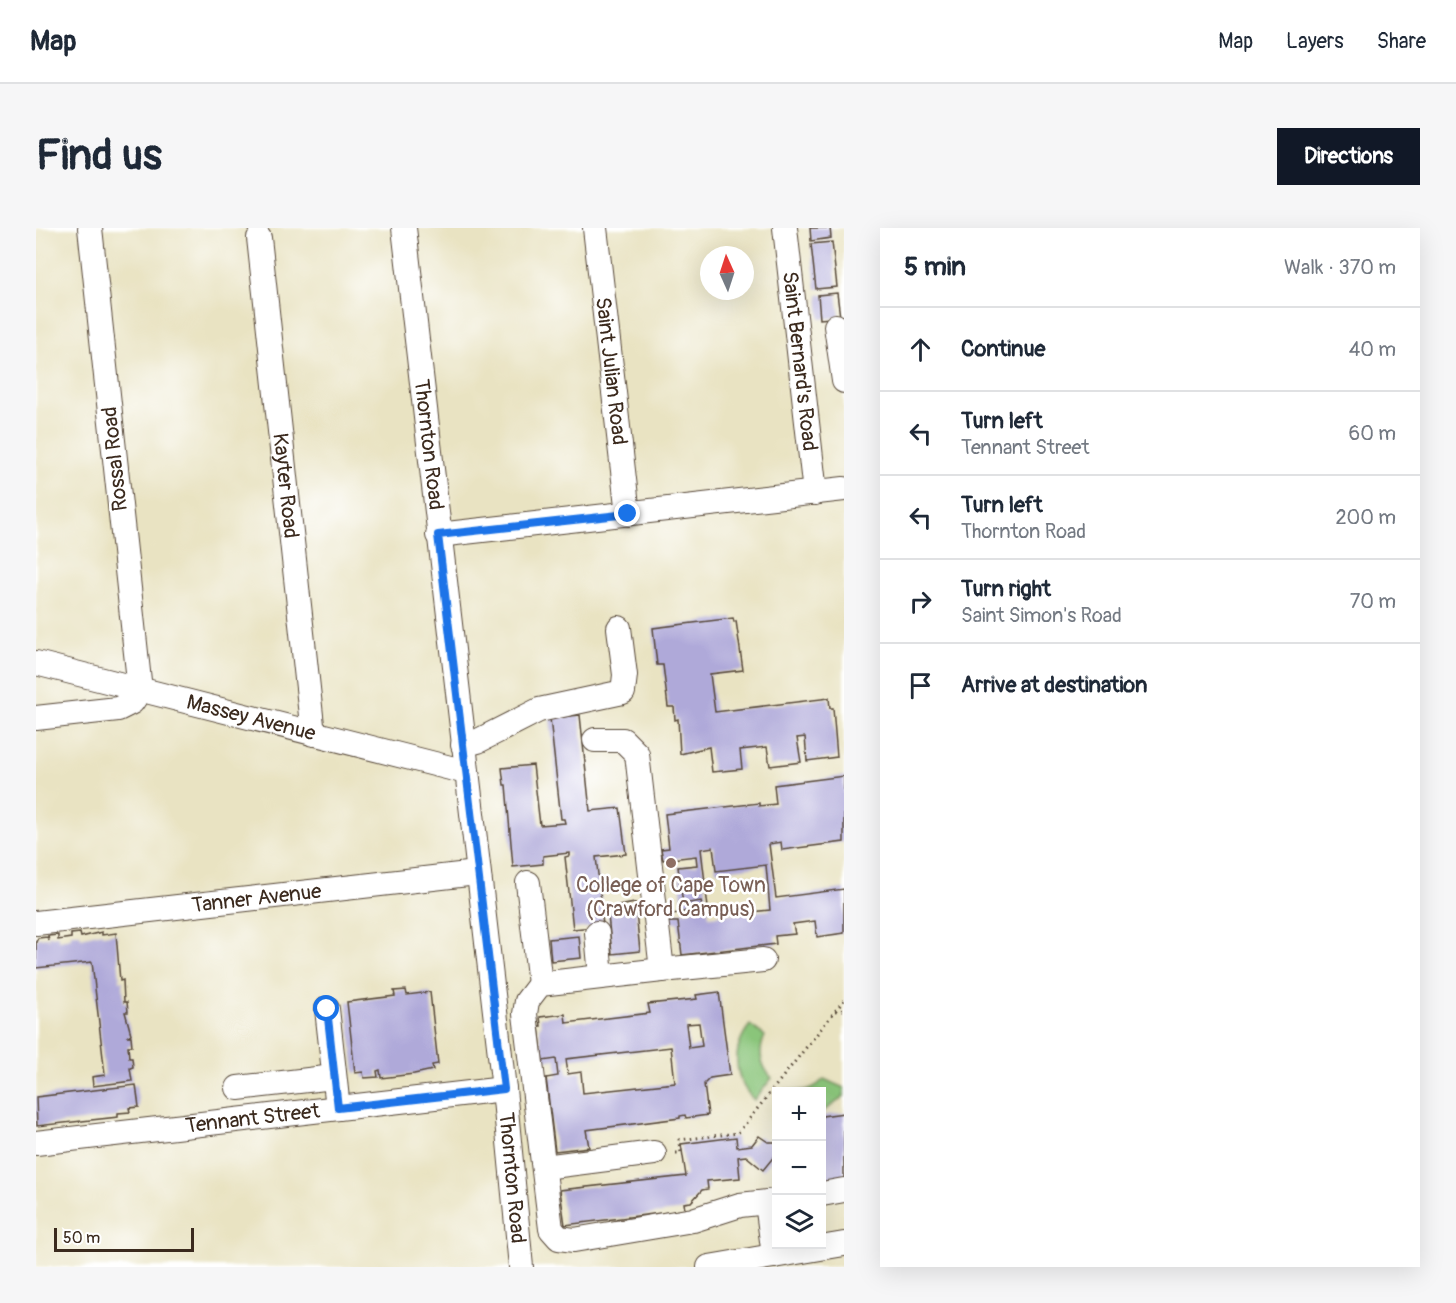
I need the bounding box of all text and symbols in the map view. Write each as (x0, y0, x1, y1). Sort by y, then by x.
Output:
text: Map (30, 24, 76, 59)
text: Map (1218, 28, 1253, 55)
text: Layers (1286, 28, 1344, 55)
text: Share (1377, 28, 1426, 55)
button: Directions (1277, 128, 1420, 185)
text: Find us (36, 130, 162, 182)
north arrow (700, 246, 754, 300)
text: 5 min (904, 251, 966, 283)
text: Walk · 370 m (1284, 255, 1396, 280)
street label: Saint Bernard's Road (776, 270, 824, 452)
street label: Saint Julian Road (590, 296, 633, 446)
icon: ahead (904, 333, 937, 366)
text: Continue (961, 335, 1045, 363)
text: 40 m (1349, 337, 1396, 362)
street label: Thornton Road (408, 378, 450, 511)
street label: Rossal Road (96, 405, 134, 513)
text: Turn left (961, 407, 1043, 435)
icon: left (904, 417, 937, 450)
text: 60 m (1349, 421, 1396, 446)
street label: Kayter Road (267, 431, 305, 540)
text: Tennant Street (961, 435, 1089, 460)
text: Turn left (961, 491, 1043, 519)
route end (614, 500, 640, 526)
icon: left (904, 501, 937, 534)
text: 200 m (1335, 505, 1396, 530)
text: Thornton Road (961, 519, 1086, 544)
text: Turn right (961, 575, 1051, 603)
icon: right (904, 585, 937, 618)
text: 70 m (1350, 589, 1396, 614)
text: Saint Simon's Road (961, 603, 1122, 628)
icon: arrive (904, 669, 937, 702)
text: Arrive at destination (961, 671, 1147, 699)
street label: Massey Avenue (184, 688, 319, 747)
marker: College of Cape Town (Crawford Campus) (664, 856, 678, 870)
place label: College of Cape Town (Crawford Campus) (576, 872, 766, 923)
street label: Tanner Avenue (190, 877, 324, 919)
route start (313, 995, 339, 1021)
map controls (772, 1087, 826, 1249)
button: + (772, 1087, 826, 1141)
street label: Tennant Street (184, 1097, 322, 1139)
street label: Thornton Road (493, 1111, 532, 1245)
button: − (772, 1141, 826, 1195)
button: layers (772, 1195, 826, 1249)
scale bar (54, 1225, 194, 1252)
text: 50 m (63, 1228, 100, 1248)

